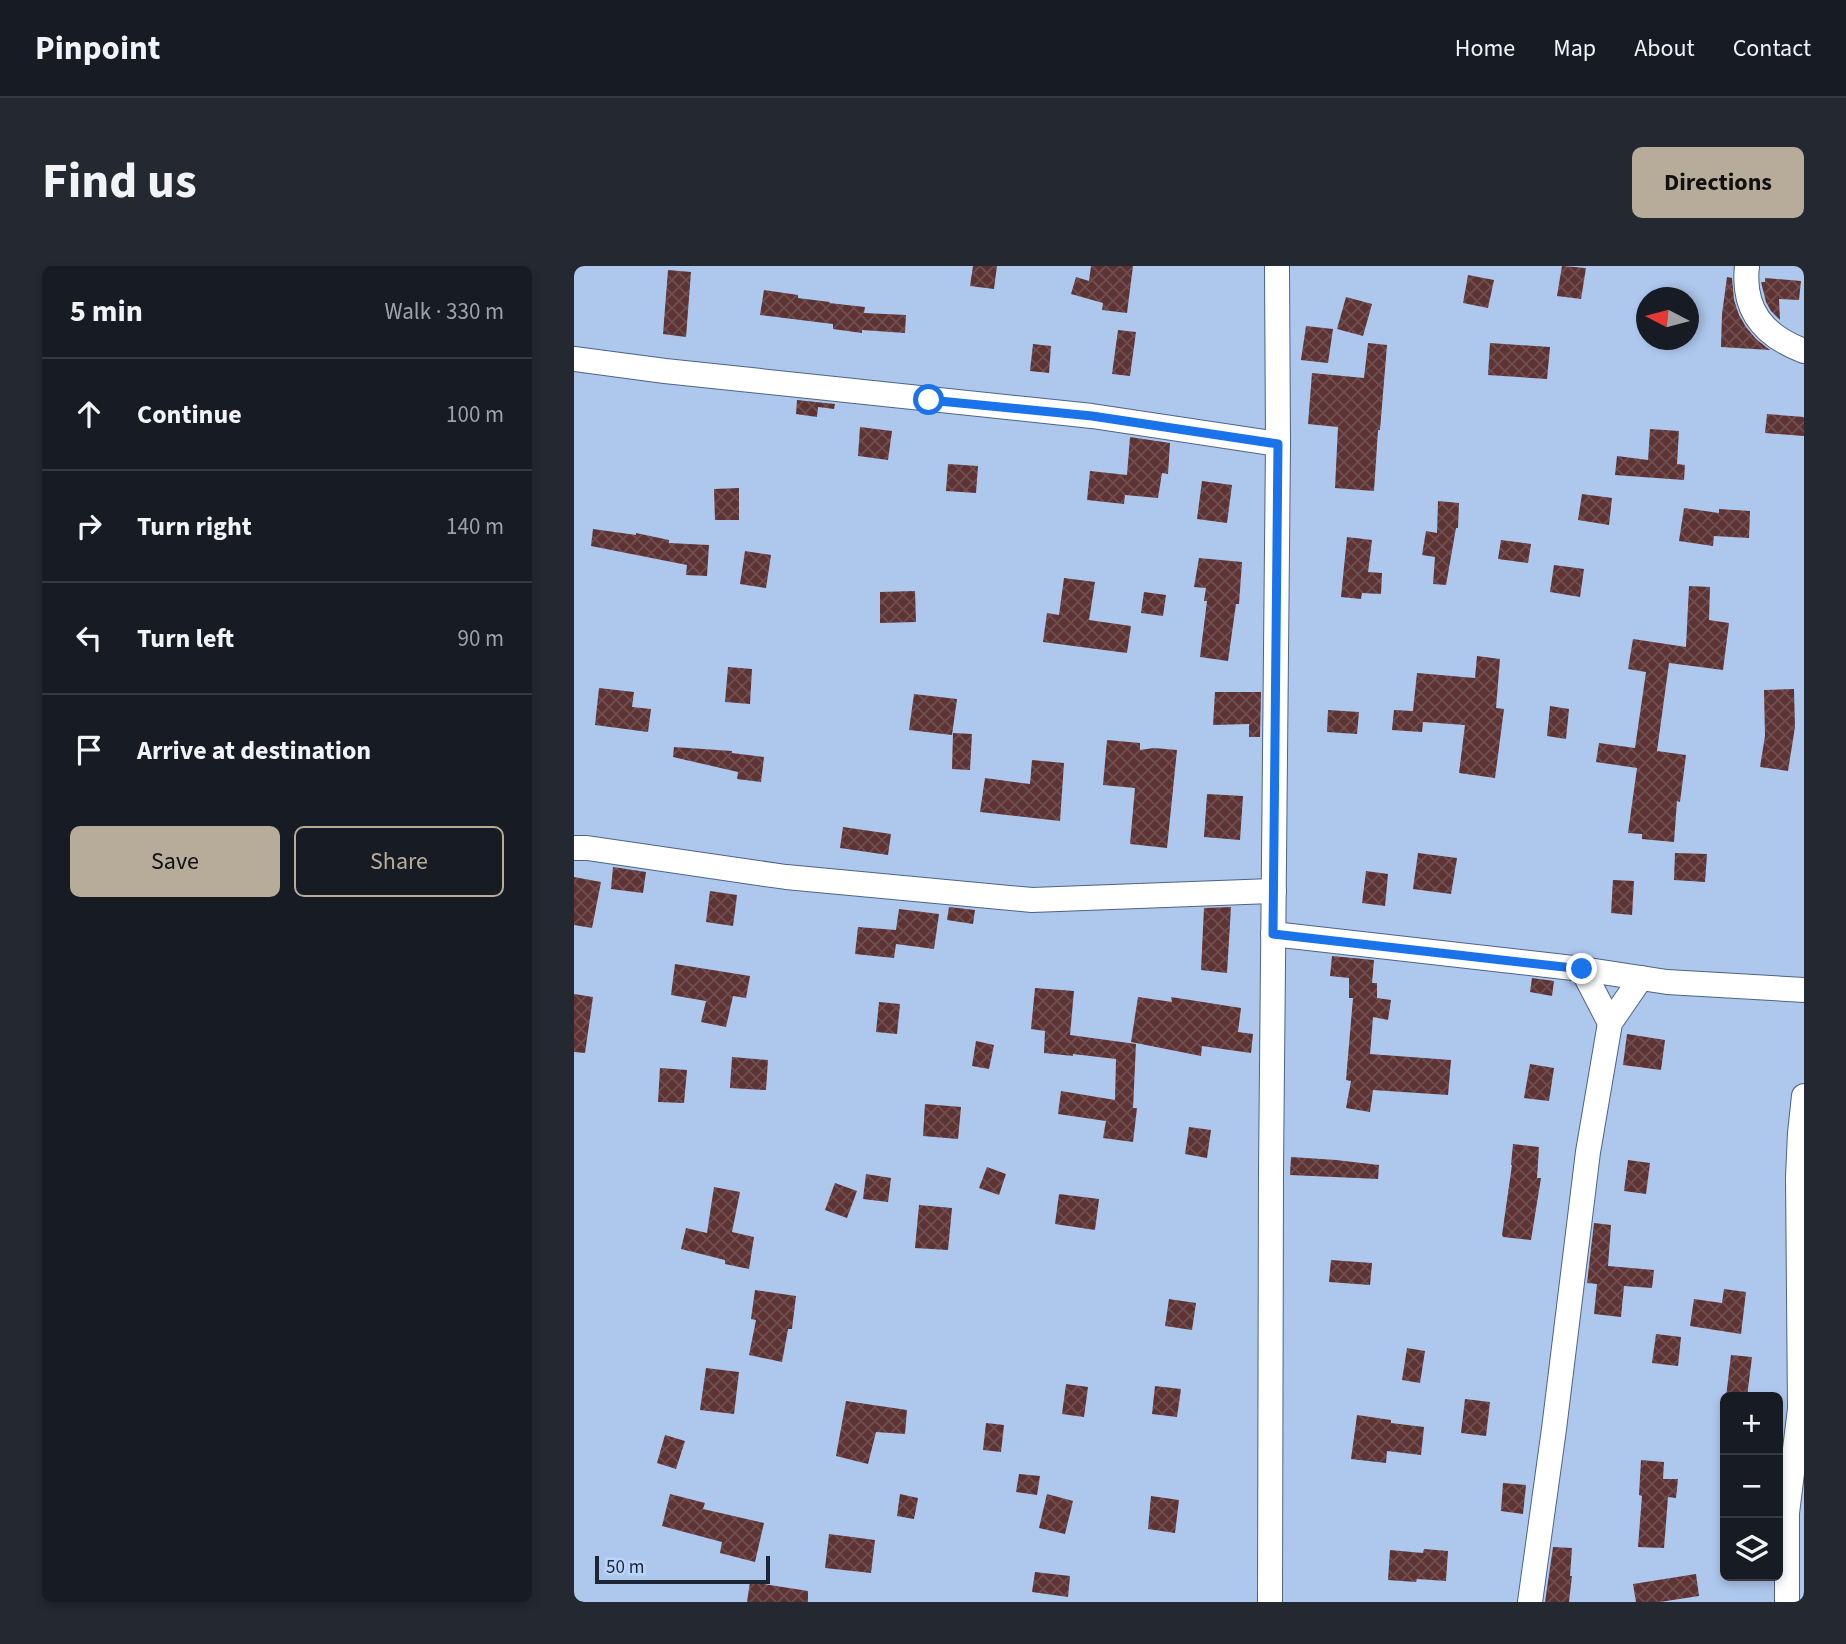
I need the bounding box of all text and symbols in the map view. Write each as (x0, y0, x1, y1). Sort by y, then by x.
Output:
text: Pinpoint (35, 25, 161, 72)
text: Home (1455, 31, 1515, 66)
text: Map (1553, 31, 1596, 66)
text: About (1634, 31, 1695, 66)
text: Contact (1733, 31, 1811, 66)
text: Find us (42, 147, 197, 217)
button: Directions (1632, 147, 1804, 218)
north arrow (1636, 287, 1699, 350)
text: 5 min (70, 290, 143, 333)
text: Walk · 330 m (385, 295, 504, 328)
route start (913, 384, 944, 415)
icon: ahead (70, 395, 108, 433)
text: Continue (137, 396, 242, 433)
text: 100 m (446, 398, 504, 431)
icon: right (70, 507, 108, 545)
text: Turn right (137, 508, 252, 545)
text: 140 m (446, 510, 504, 543)
icon: left (70, 619, 108, 657)
text: Turn left (137, 620, 234, 657)
text: 90 m (457, 622, 504, 655)
icon: arrive (70, 731, 108, 769)
text: Arrive at destination (137, 732, 371, 769)
button: Save (70, 826, 280, 897)
button: Share (294, 826, 504, 897)
route end (1566, 953, 1597, 984)
map controls (1720, 1392, 1783, 1581)
button: + (1720, 1392, 1783, 1455)
button: − (1720, 1455, 1783, 1518)
button: layers (1720, 1518, 1783, 1581)
scale bar (595, 1553, 770, 1585)
text: 50 m (606, 1554, 644, 1581)

